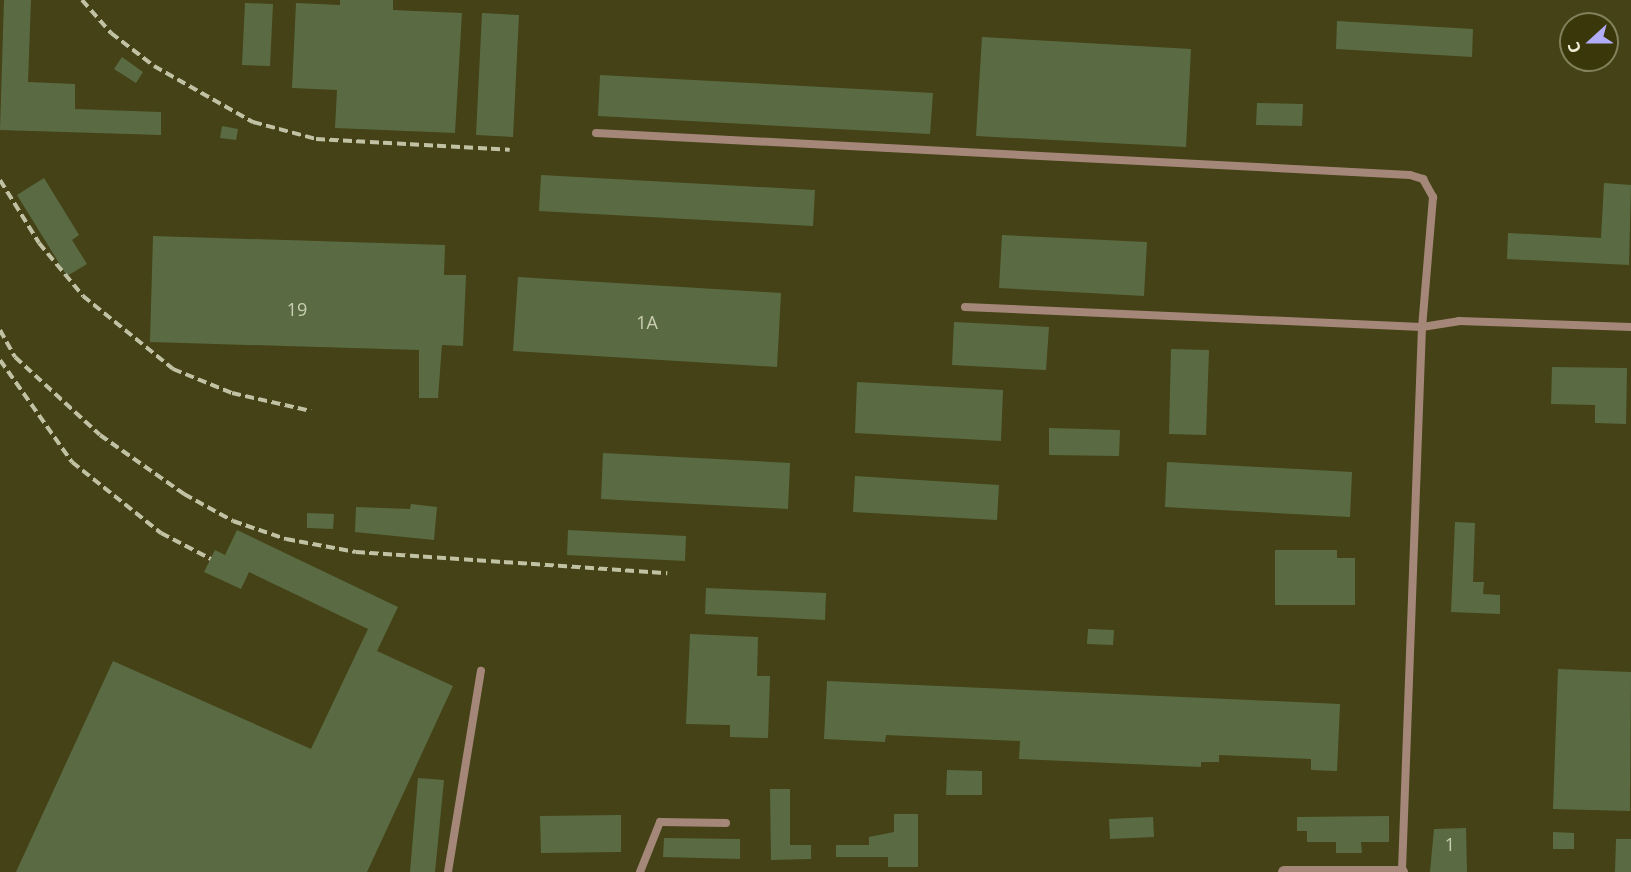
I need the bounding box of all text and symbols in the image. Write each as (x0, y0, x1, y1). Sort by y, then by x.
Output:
north arrow (1559, 12, 1619, 72)
text: С (1562, 39, 1586, 56)
house number: 19 (287, 298, 307, 320)
house number: 1А (636, 311, 658, 333)
house number: 1 (1445, 833, 1455, 855)

